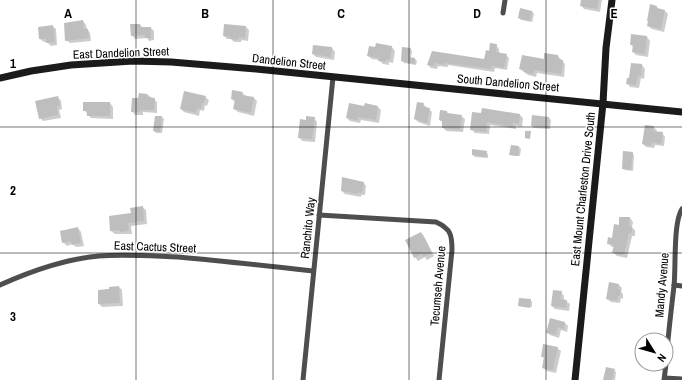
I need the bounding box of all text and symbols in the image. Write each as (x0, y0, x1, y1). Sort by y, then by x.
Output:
text: A (64, 5, 72, 22)
text: B (201, 5, 209, 22)
text: C (337, 5, 345, 22)
text: D (473, 5, 481, 22)
text: E (610, 5, 618, 22)
street label: East Dandelion Street (73, 43, 170, 63)
street label: Dandelion Street (251, 50, 327, 74)
text: 1 (10, 55, 16, 72)
street label: South Dandelion Street (456, 71, 560, 95)
street label: East Mount Charleston Drive South (567, 111, 599, 267)
text: 2 (10, 182, 16, 199)
street label: Ranchito Way (297, 197, 319, 259)
street label: East Cactus Street (114, 238, 197, 256)
street label: Tecumseh Avenue (427, 245, 449, 327)
street label: Mandy Avenue (651, 252, 673, 318)
text: 3 (10, 308, 16, 325)
north arrow (634, 332, 674, 372)
text: N (654, 351, 670, 365)

